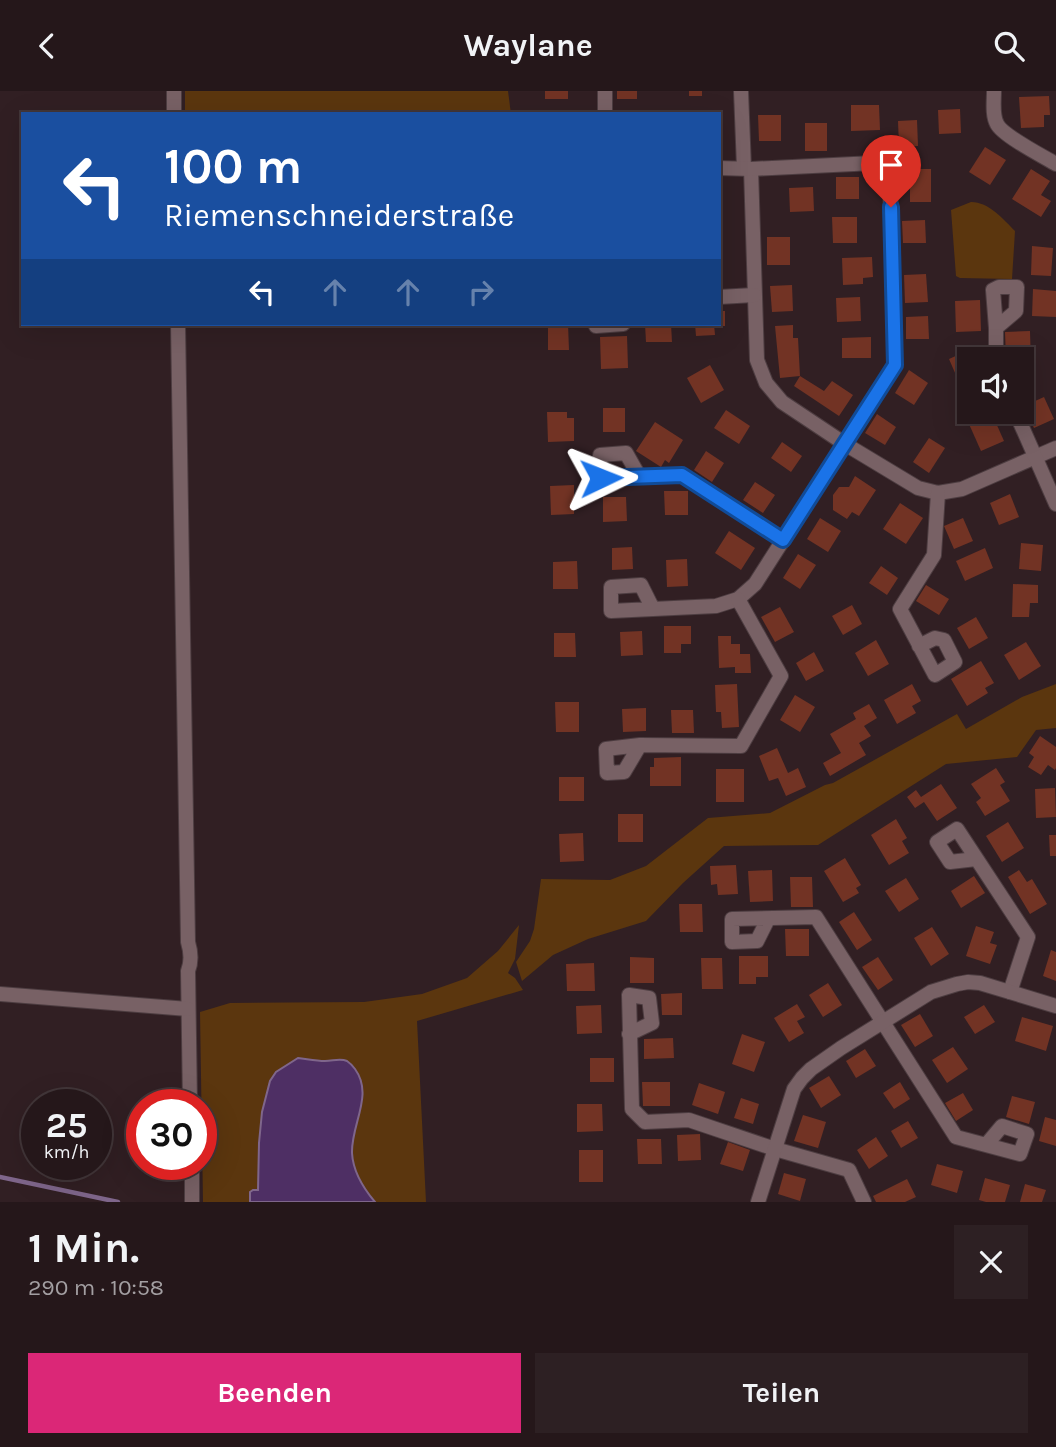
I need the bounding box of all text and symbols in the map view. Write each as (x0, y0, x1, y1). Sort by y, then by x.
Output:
icon: back (28, 27, 66, 65)
text: Waylane (463, 27, 593, 64)
icon: search (990, 27, 1028, 65)
pin (861, 135, 921, 207)
text: 100 m (164, 138, 302, 195)
icon: left (49, 140, 140, 231)
icon: arrive (872, 146, 910, 184)
text: Riemenschneiderstraße (164, 197, 514, 234)
icon: left (243, 273, 281, 311)
icon: ahead (316, 273, 354, 311)
icon: ahead (389, 273, 427, 311)
icon: right (462, 273, 500, 311)
map controls (957, 347, 1034, 424)
button: sound (957, 347, 1034, 424)
position arrow (564, 441, 638, 515)
speed limit sign: 30 (126, 1089, 217, 1180)
text: 25 (46, 1105, 87, 1146)
text: km/h (44, 1141, 89, 1163)
text: 1 Min. (28, 1223, 139, 1273)
button: close (954, 1225, 1028, 1299)
text: 290 m · 10:58 (28, 1274, 164, 1301)
button: Beenden (28, 1353, 521, 1433)
button: Teilen (535, 1353, 1028, 1433)

